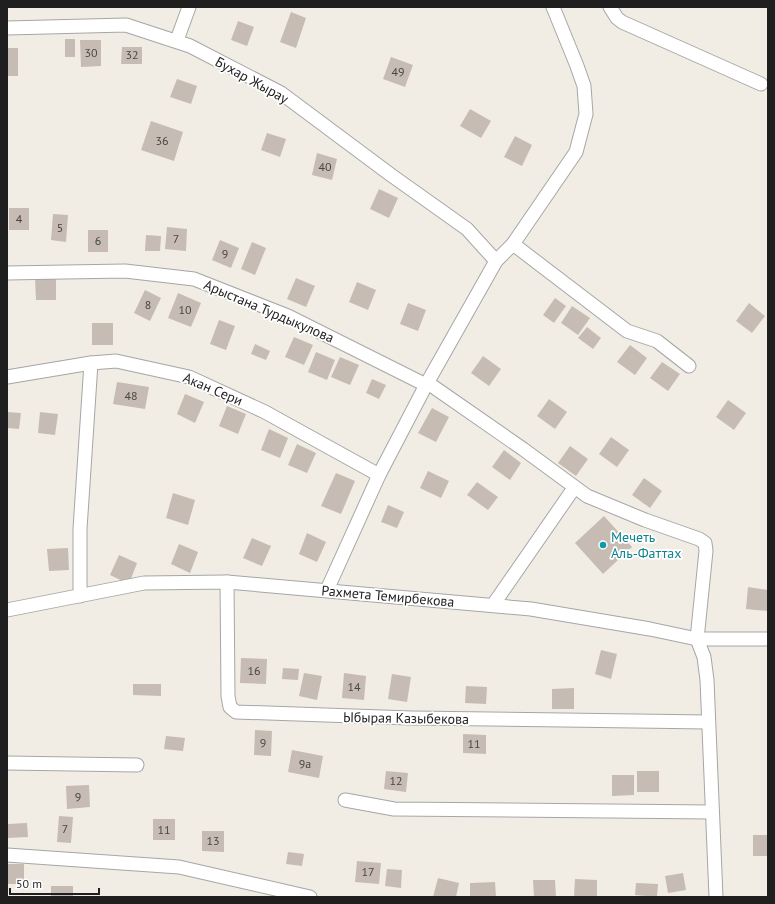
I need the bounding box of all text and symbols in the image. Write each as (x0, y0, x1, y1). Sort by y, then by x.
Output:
house number: 30 (84, 45, 98, 60)
house number: 32 (125, 47, 139, 62)
street label: Бухар Жырау (212, 52, 292, 108)
house number: 49 (391, 64, 405, 79)
house number: 36 (155, 133, 169, 148)
house number: 40 (318, 159, 332, 174)
house number: 4 (16, 211, 23, 226)
house number: 5 (57, 220, 63, 235)
house number: 7 (173, 231, 179, 246)
house number: 6 (95, 233, 101, 248)
house number: 9 (222, 246, 228, 261)
street label: Арыстана Турдыкулова (201, 275, 337, 347)
house number: 8 (145, 297, 151, 312)
house number: 10 (178, 302, 192, 317)
street label: Акан Сери (181, 368, 245, 410)
house number: 48 (124, 388, 138, 403)
place label: Мечеть Аль-Фаттах (611, 528, 681, 562)
marker: Мечеть Аль-Фаттах (598, 540, 608, 550)
street label: Рахмета Темирбекова (321, 581, 455, 611)
house number: 16 (247, 663, 261, 678)
house number: 14 (347, 679, 361, 694)
street label: Ыбырая Казыбекова (343, 708, 469, 728)
house number: 9 (260, 735, 266, 750)
house number: 11 (467, 736, 481, 751)
house number: 9а (299, 756, 311, 771)
house number: 12 (389, 773, 403, 788)
house number: 9 (75, 789, 81, 804)
house number: 7 (62, 821, 68, 836)
house number: 11 (157, 822, 171, 837)
house number: 13 (206, 833, 220, 848)
house number: 17 (361, 864, 375, 879)
scale bar (10, 870, 99, 896)
text: 50 m (16, 876, 42, 891)

